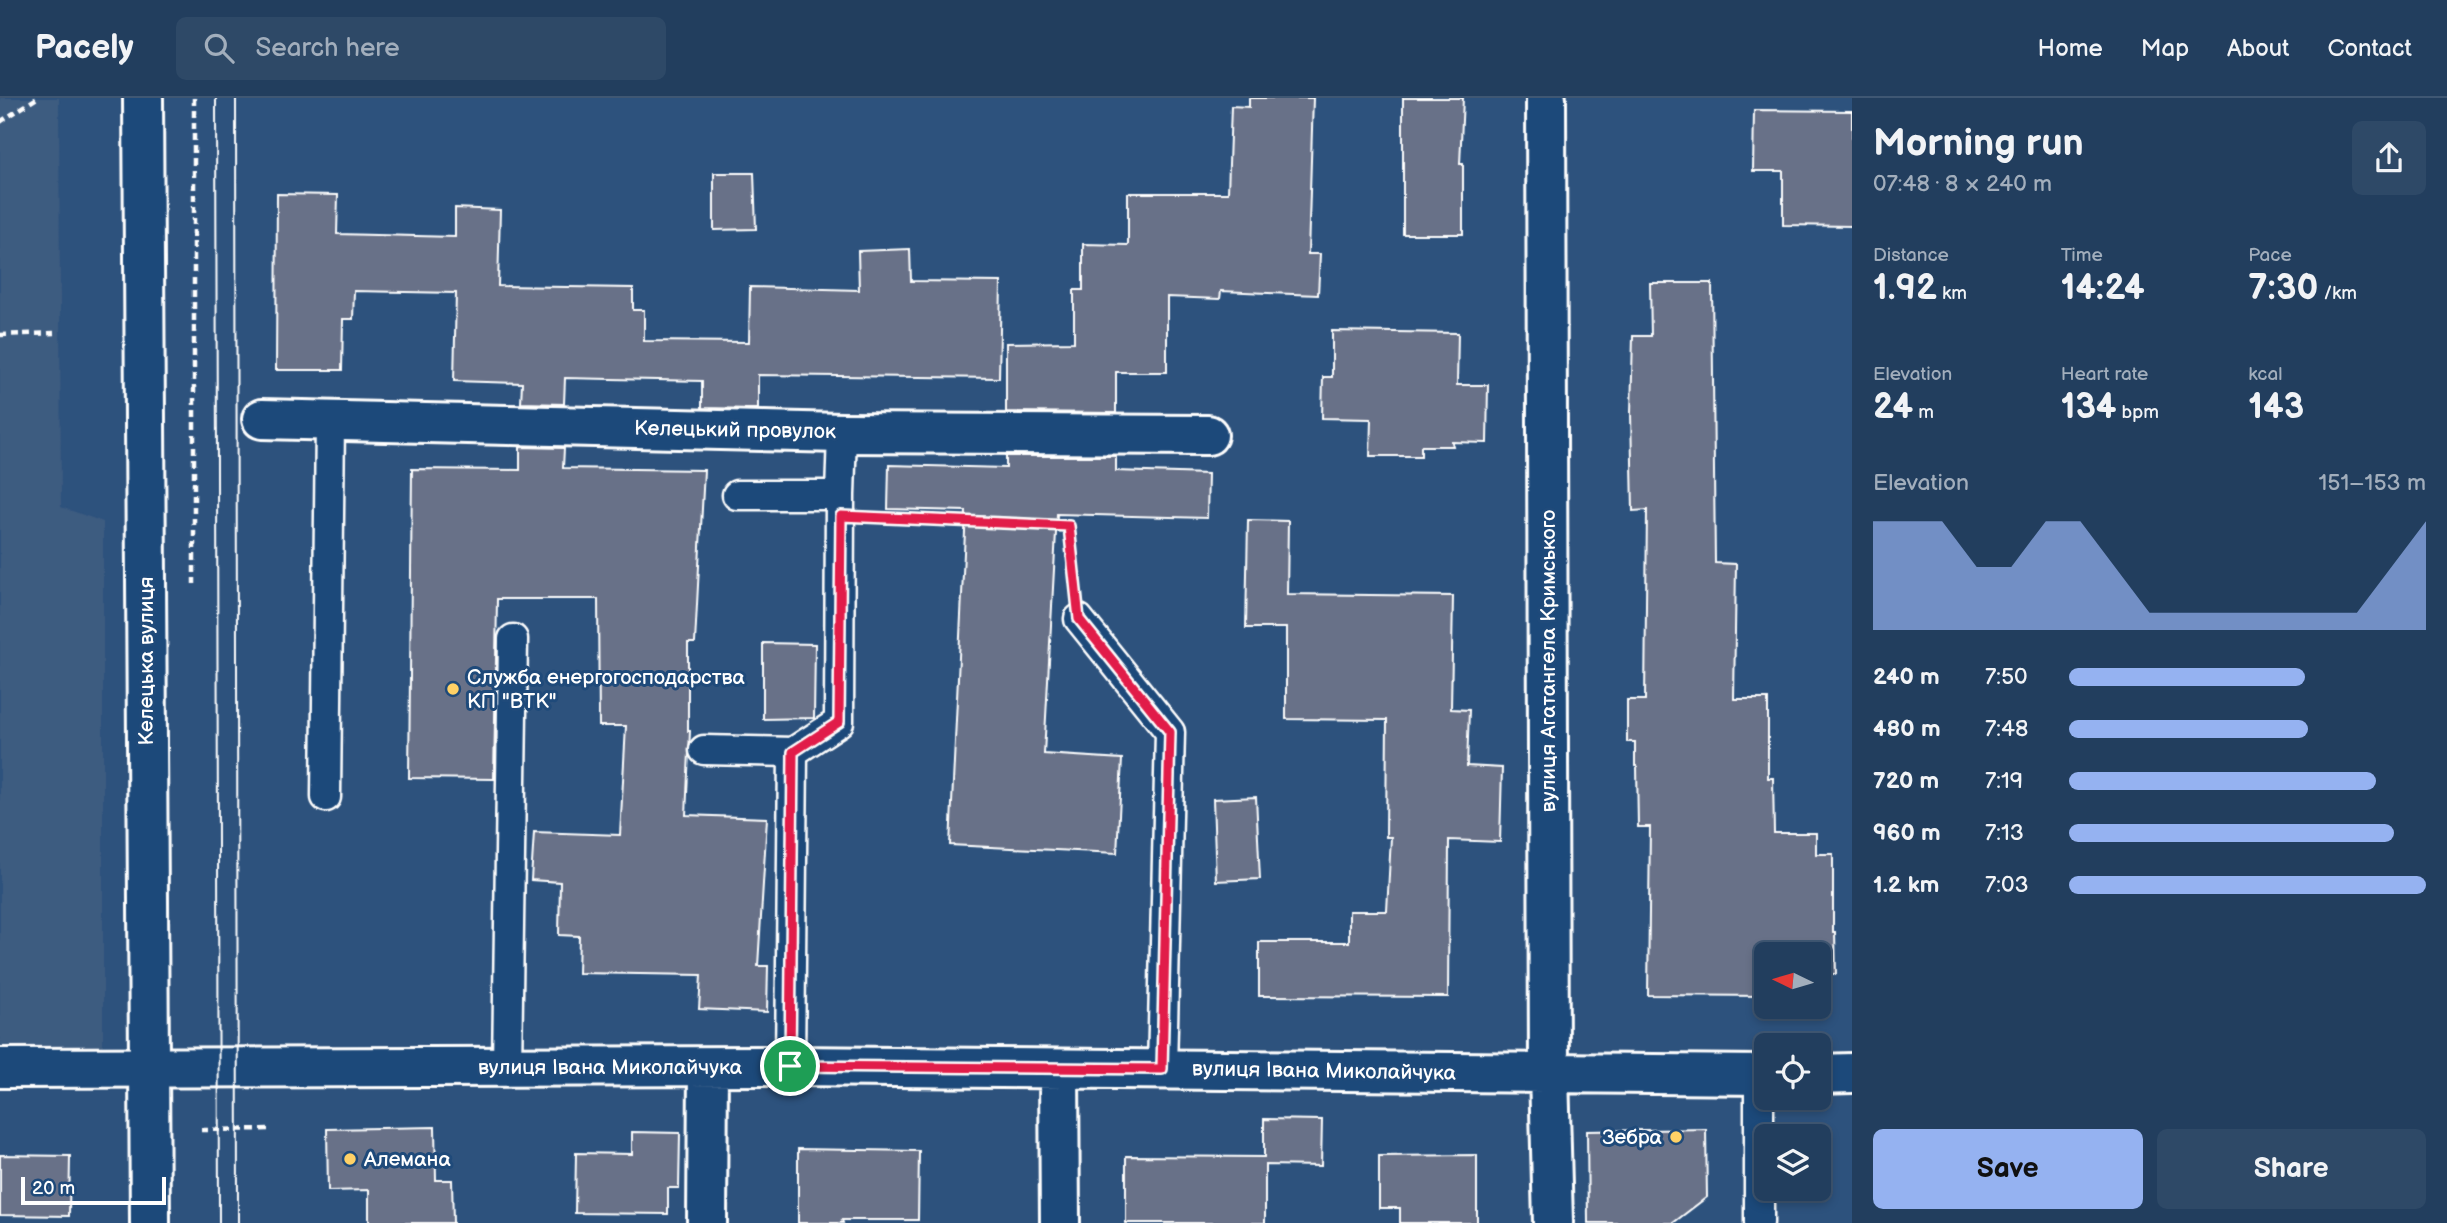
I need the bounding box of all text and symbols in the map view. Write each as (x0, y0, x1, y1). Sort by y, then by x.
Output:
search box (176, 17, 666, 80)
text: Pacely (35, 28, 134, 68)
icon: search (200, 29, 238, 67)
text: Search here (256, 33, 400, 64)
text: Home (2038, 34, 2103, 63)
text: Map (2141, 34, 2189, 63)
text: About (2227, 34, 2289, 63)
text: Contact (2327, 34, 2412, 63)
text: Morning run (1873, 121, 2084, 166)
button: share (2352, 121, 2426, 195)
text: 07:48 · 8 × 240 m (1873, 170, 2052, 198)
text: Distance (1873, 244, 1949, 267)
text: Time (2061, 244, 2103, 267)
text: Pace (2248, 244, 2292, 267)
text: 1.92 (1873, 267, 1937, 310)
text: 14:24 (2061, 267, 2145, 310)
text: 7:30 (2248, 267, 2318, 310)
text: km (1937, 282, 1967, 305)
text: /km (2318, 282, 2357, 305)
text: Elevation (1873, 363, 1952, 386)
text: Heart rate (2061, 363, 2148, 386)
text: kcal (2248, 363, 2282, 386)
text: 24 (1873, 386, 1913, 429)
text: 134 (2061, 386, 2116, 429)
text: 143 (2248, 386, 2304, 429)
text: m (1913, 401, 1934, 424)
text: bpm (2116, 401, 2159, 424)
street label: Келецький провулок (634, 416, 836, 444)
text: Elevation (1873, 469, 1969, 497)
text: 151–153 m (2318, 469, 2426, 497)
street label: вулиця Агатангела Кримського (1536, 510, 1561, 812)
street label: Келецька вулиця (134, 577, 159, 745)
text: 240 m (1873, 663, 1940, 691)
text: 7:50 (1985, 663, 2028, 691)
place label: Служба енергогосподарства КП "ВТК" (467, 665, 745, 714)
marker: Служба енергогосподарства КП "ВТК" (445, 681, 461, 697)
text: 480 m (1873, 715, 1941, 743)
text: 7:48 (1985, 715, 2028, 743)
text: 720 m (1873, 767, 1939, 795)
text: 7:19 (1985, 767, 2023, 795)
text: 960 m (1873, 819, 1941, 847)
text: 7:13 (1985, 819, 2024, 847)
text: 1.2 km (1873, 871, 1939, 899)
text: 7:03 (1985, 871, 2029, 899)
north arrow (1754, 942, 1830, 1018)
map controls (1754, 942, 1831, 1201)
button: locate (1754, 1033, 1831, 1110)
pin (760, 1036, 820, 1096)
icon: arrive (771, 1047, 809, 1085)
street label: вулиця Івана Миколайчука (478, 1055, 743, 1080)
street label: вулиця Івана Миколайчука (1192, 1056, 1457, 1086)
button: layers (1754, 1124, 1831, 1201)
place label: Зебра (1602, 1125, 1663, 1150)
marker: Зебра (1668, 1129, 1684, 1145)
button: Save (1873, 1129, 2143, 1209)
button: Share (2157, 1129, 2426, 1209)
place label: Алемана (363, 1147, 451, 1172)
marker: Алемана (342, 1151, 358, 1167)
scale bar (21, 1174, 166, 1206)
text: 20 m (32, 1177, 75, 1200)

